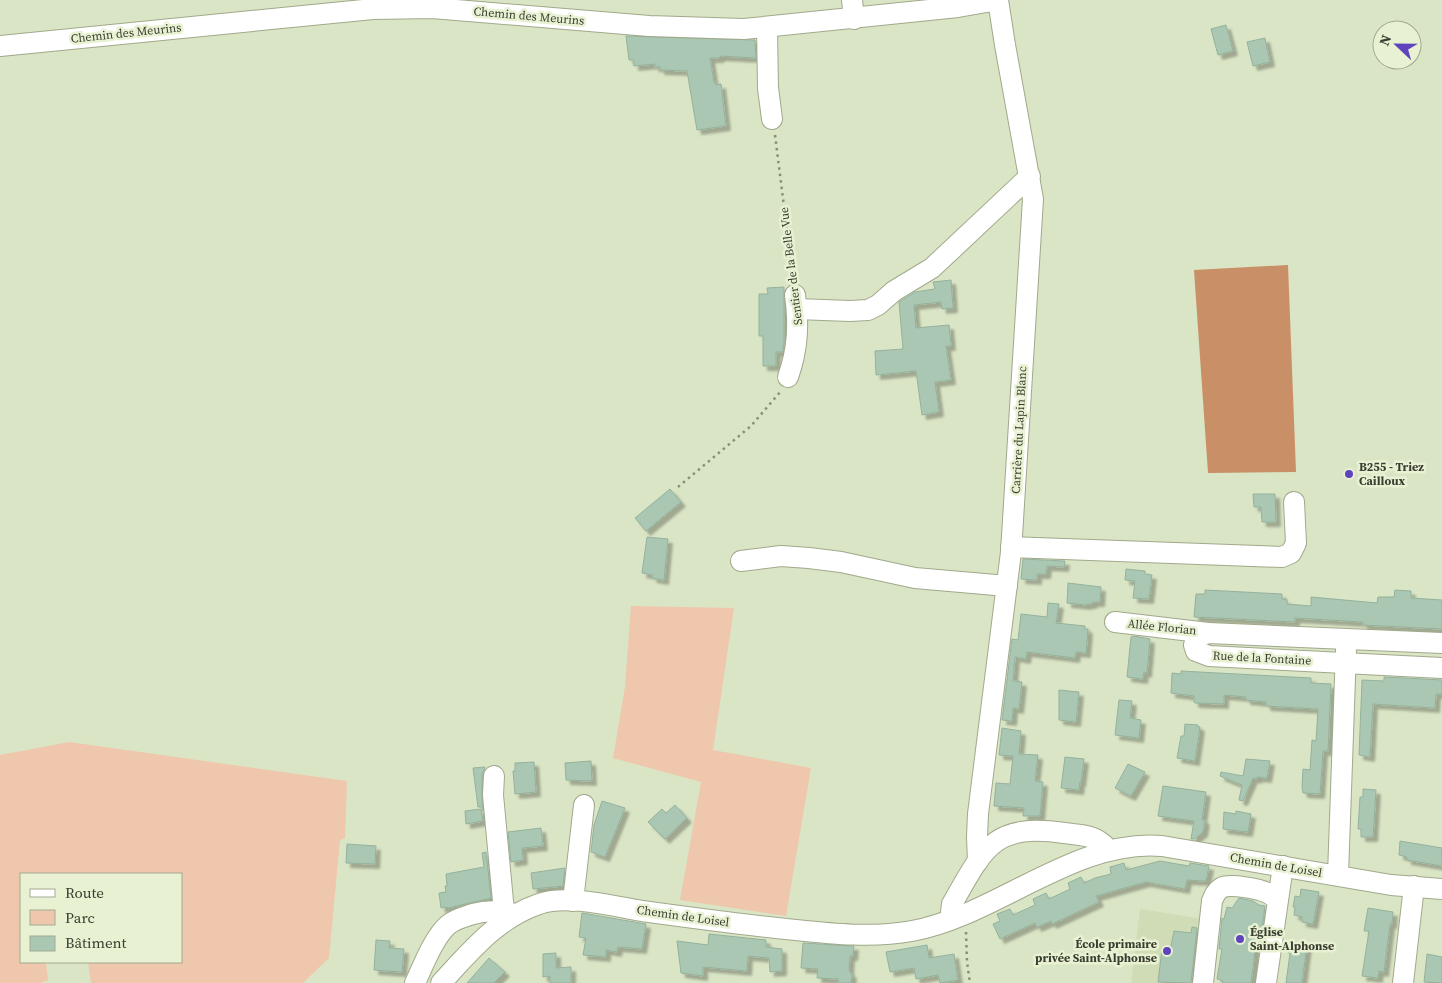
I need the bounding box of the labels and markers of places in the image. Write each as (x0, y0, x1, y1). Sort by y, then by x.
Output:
place label: B255 - Triez Cailloux (1359, 459, 1424, 489)
marker: B255 - Triez Cailloux (1343, 468, 1355, 480)
place label: Église Saint-Alphonse (1250, 924, 1334, 954)
marker: Église Saint-Alphonse (1234, 933, 1246, 945)
place label: École primaire privée Saint-Alphonse (1035, 936, 1157, 966)
marker: École primaire privée Saint-Alphonse (1161, 945, 1173, 957)

